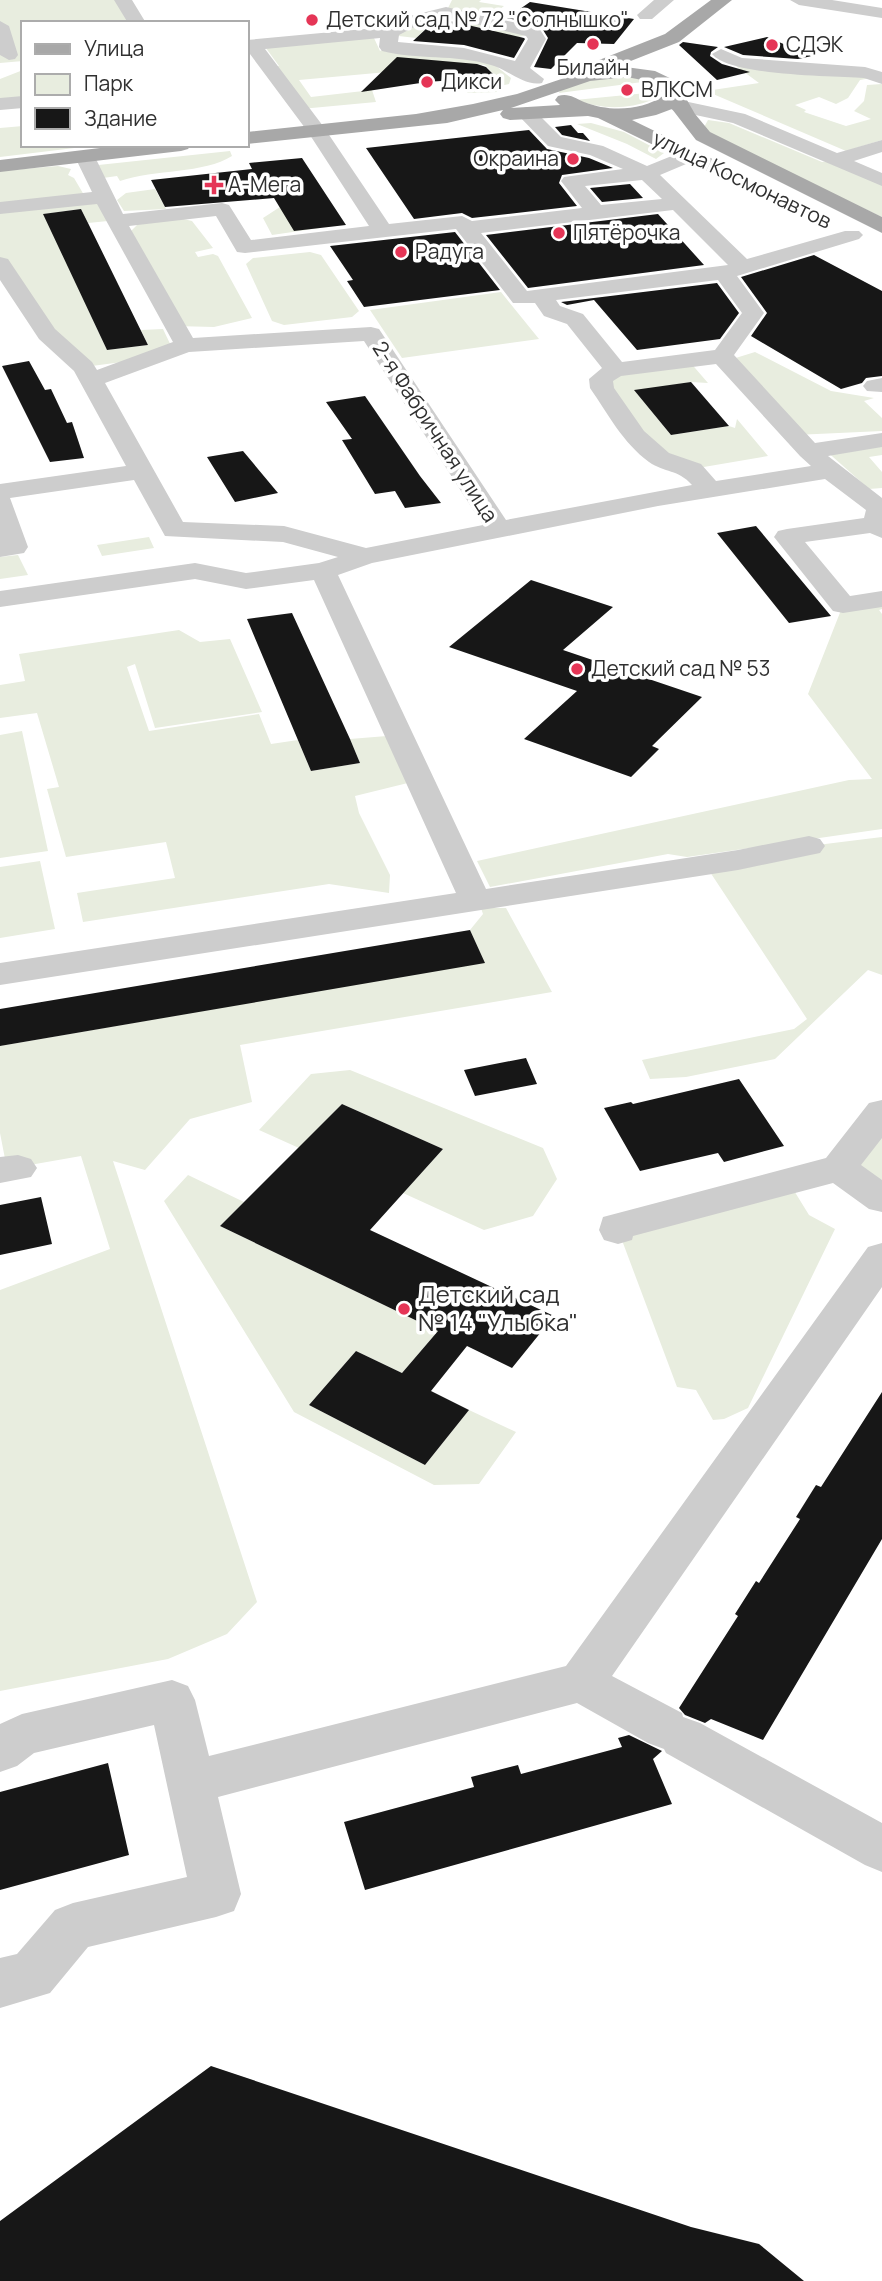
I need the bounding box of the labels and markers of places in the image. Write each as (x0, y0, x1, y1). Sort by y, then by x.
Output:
place label: Детский сад № 72 "Солнышко" (326, 5, 629, 33)
marker: Детский сад № 72 "Солнышко" (304, 12, 320, 28)
place label: СДЭК (786, 30, 844, 58)
marker: Билайн (585, 36, 601, 52)
marker: СДЭК (764, 37, 780, 53)
place label: Билайн (557, 53, 629, 81)
place label: Дикси (441, 67, 502, 95)
marker: Дикси (419, 74, 435, 90)
place label: ВЛКСМ (641, 75, 713, 103)
marker: ВЛКСМ (619, 82, 635, 98)
place label: Окраина (473, 144, 559, 172)
marker: Окраина (565, 151, 581, 167)
place label: А-Мега (228, 170, 301, 198)
marker: А-Мега (206, 177, 222, 193)
place label: Пятёрочка (573, 218, 680, 246)
marker: Пятёрочка (551, 225, 567, 241)
place label: Радуга (415, 237, 484, 265)
marker: Радуга (393, 244, 409, 260)
place label: Детский сад № 53 (591, 654, 770, 682)
marker: Детский сад № 53 (569, 661, 585, 677)
place label: Детский сад № 14 "Улыбка" (418, 1277, 578, 1338)
marker: Детский сад № 14 "Улыбка" (396, 1301, 412, 1317)

